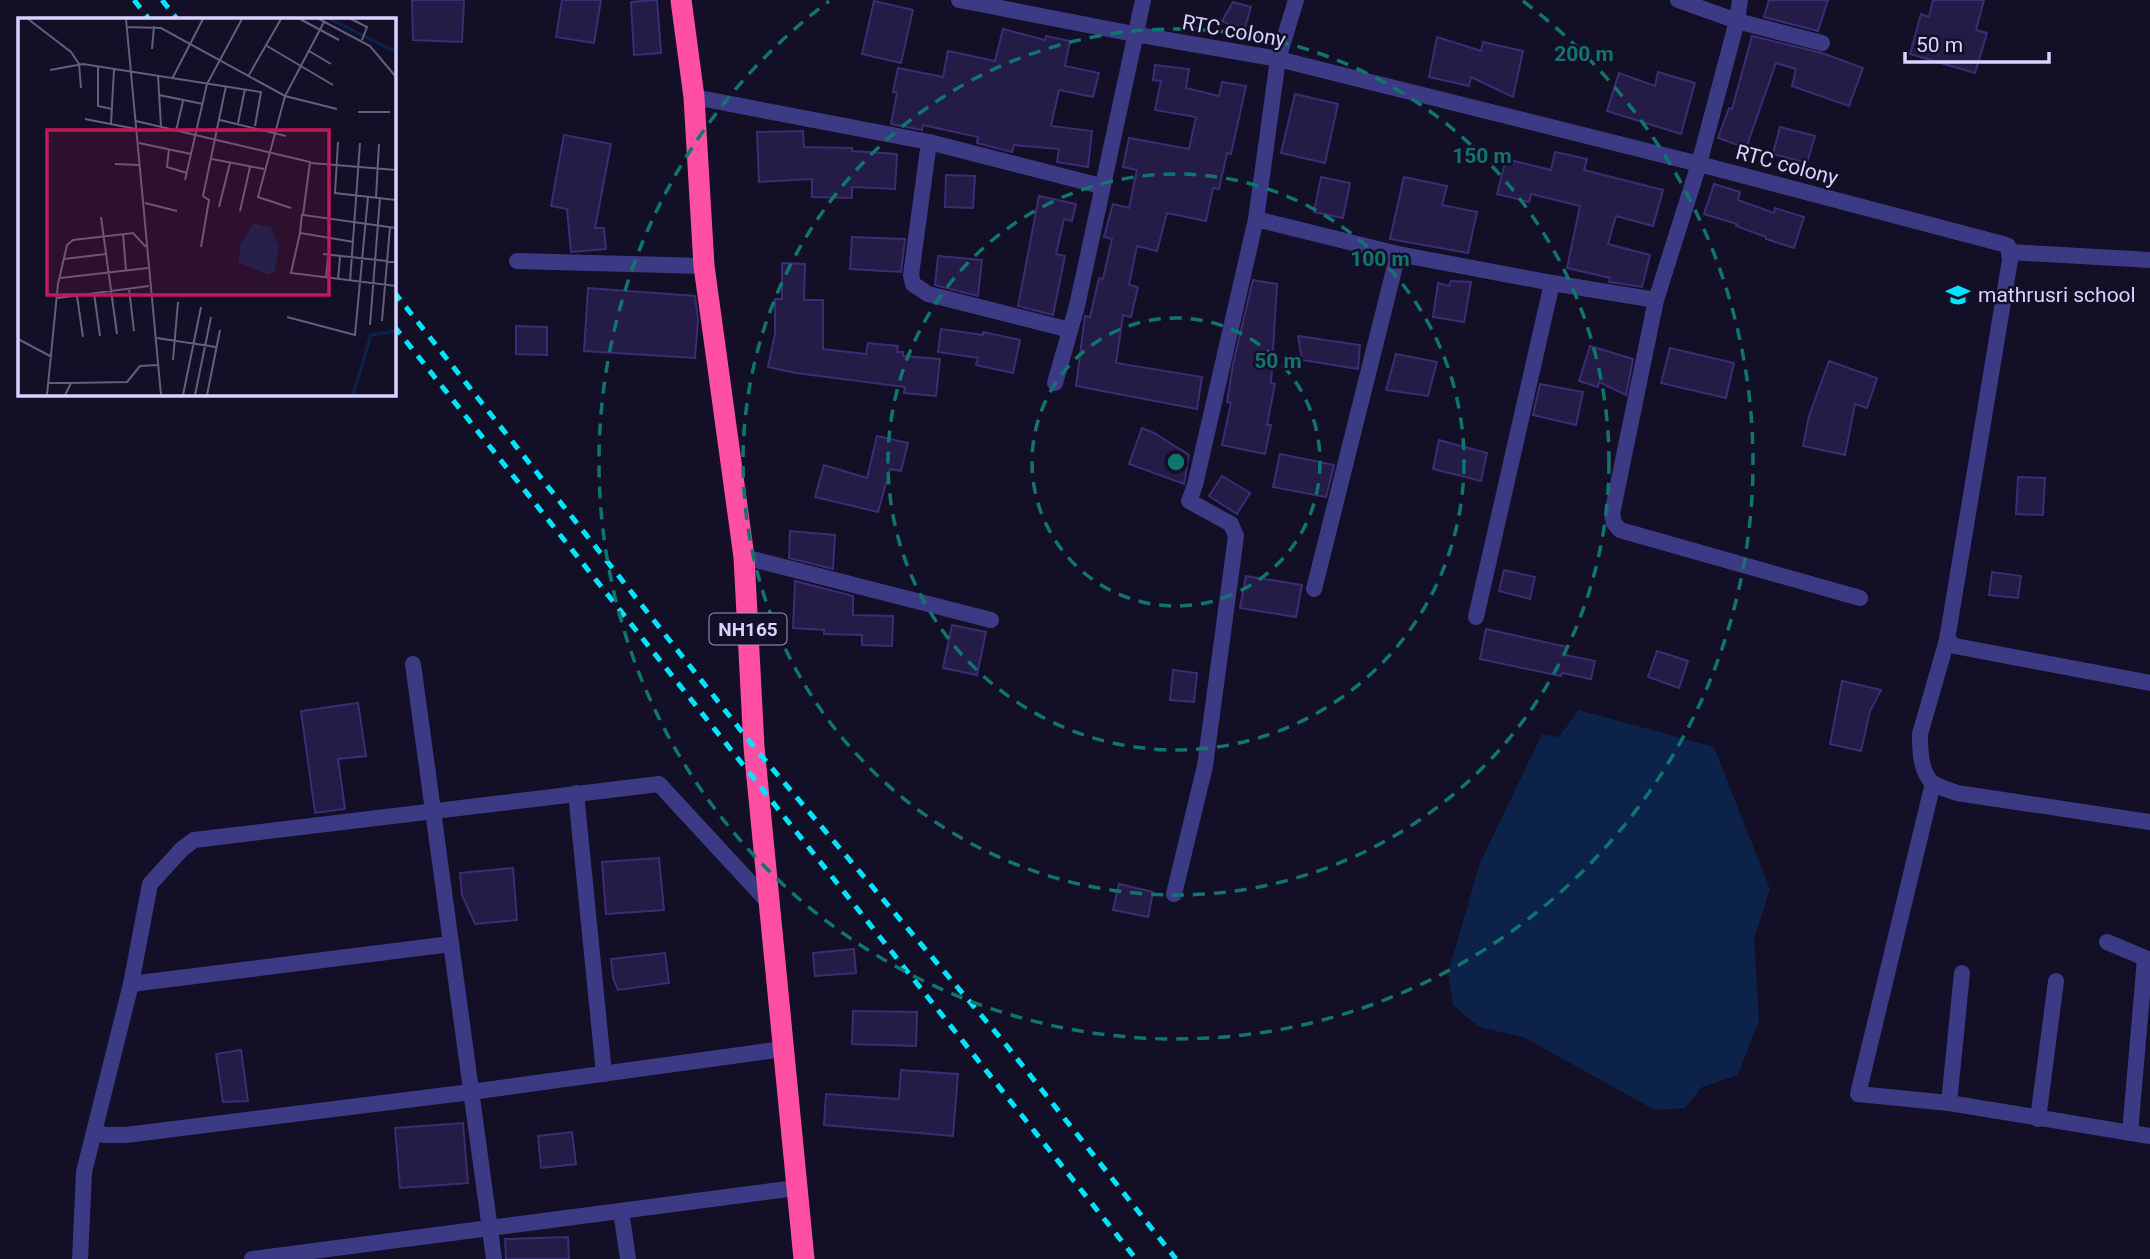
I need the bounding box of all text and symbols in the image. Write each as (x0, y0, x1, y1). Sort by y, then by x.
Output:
street label: RTC colony (1180, 10, 1288, 52)
inset map (18, 18, 396, 396)
scale bar (1905, 21, 2048, 65)
text: 50 m (1916, 33, 1963, 57)
text: 200 m (1554, 42, 1614, 66)
street label: RTC colony (1733, 140, 1841, 190)
text: 150 m (1452, 144, 1512, 168)
text: 100 m (1350, 247, 1410, 271)
school or university icon: mathrusri school (1944, 281, 1972, 309)
place label: mathrusri school (1978, 283, 2136, 307)
text: 50 m (1254, 349, 1302, 373)
centre of rings (1164, 450, 1188, 474)
road number: NH165 (710, 614, 786, 644)

